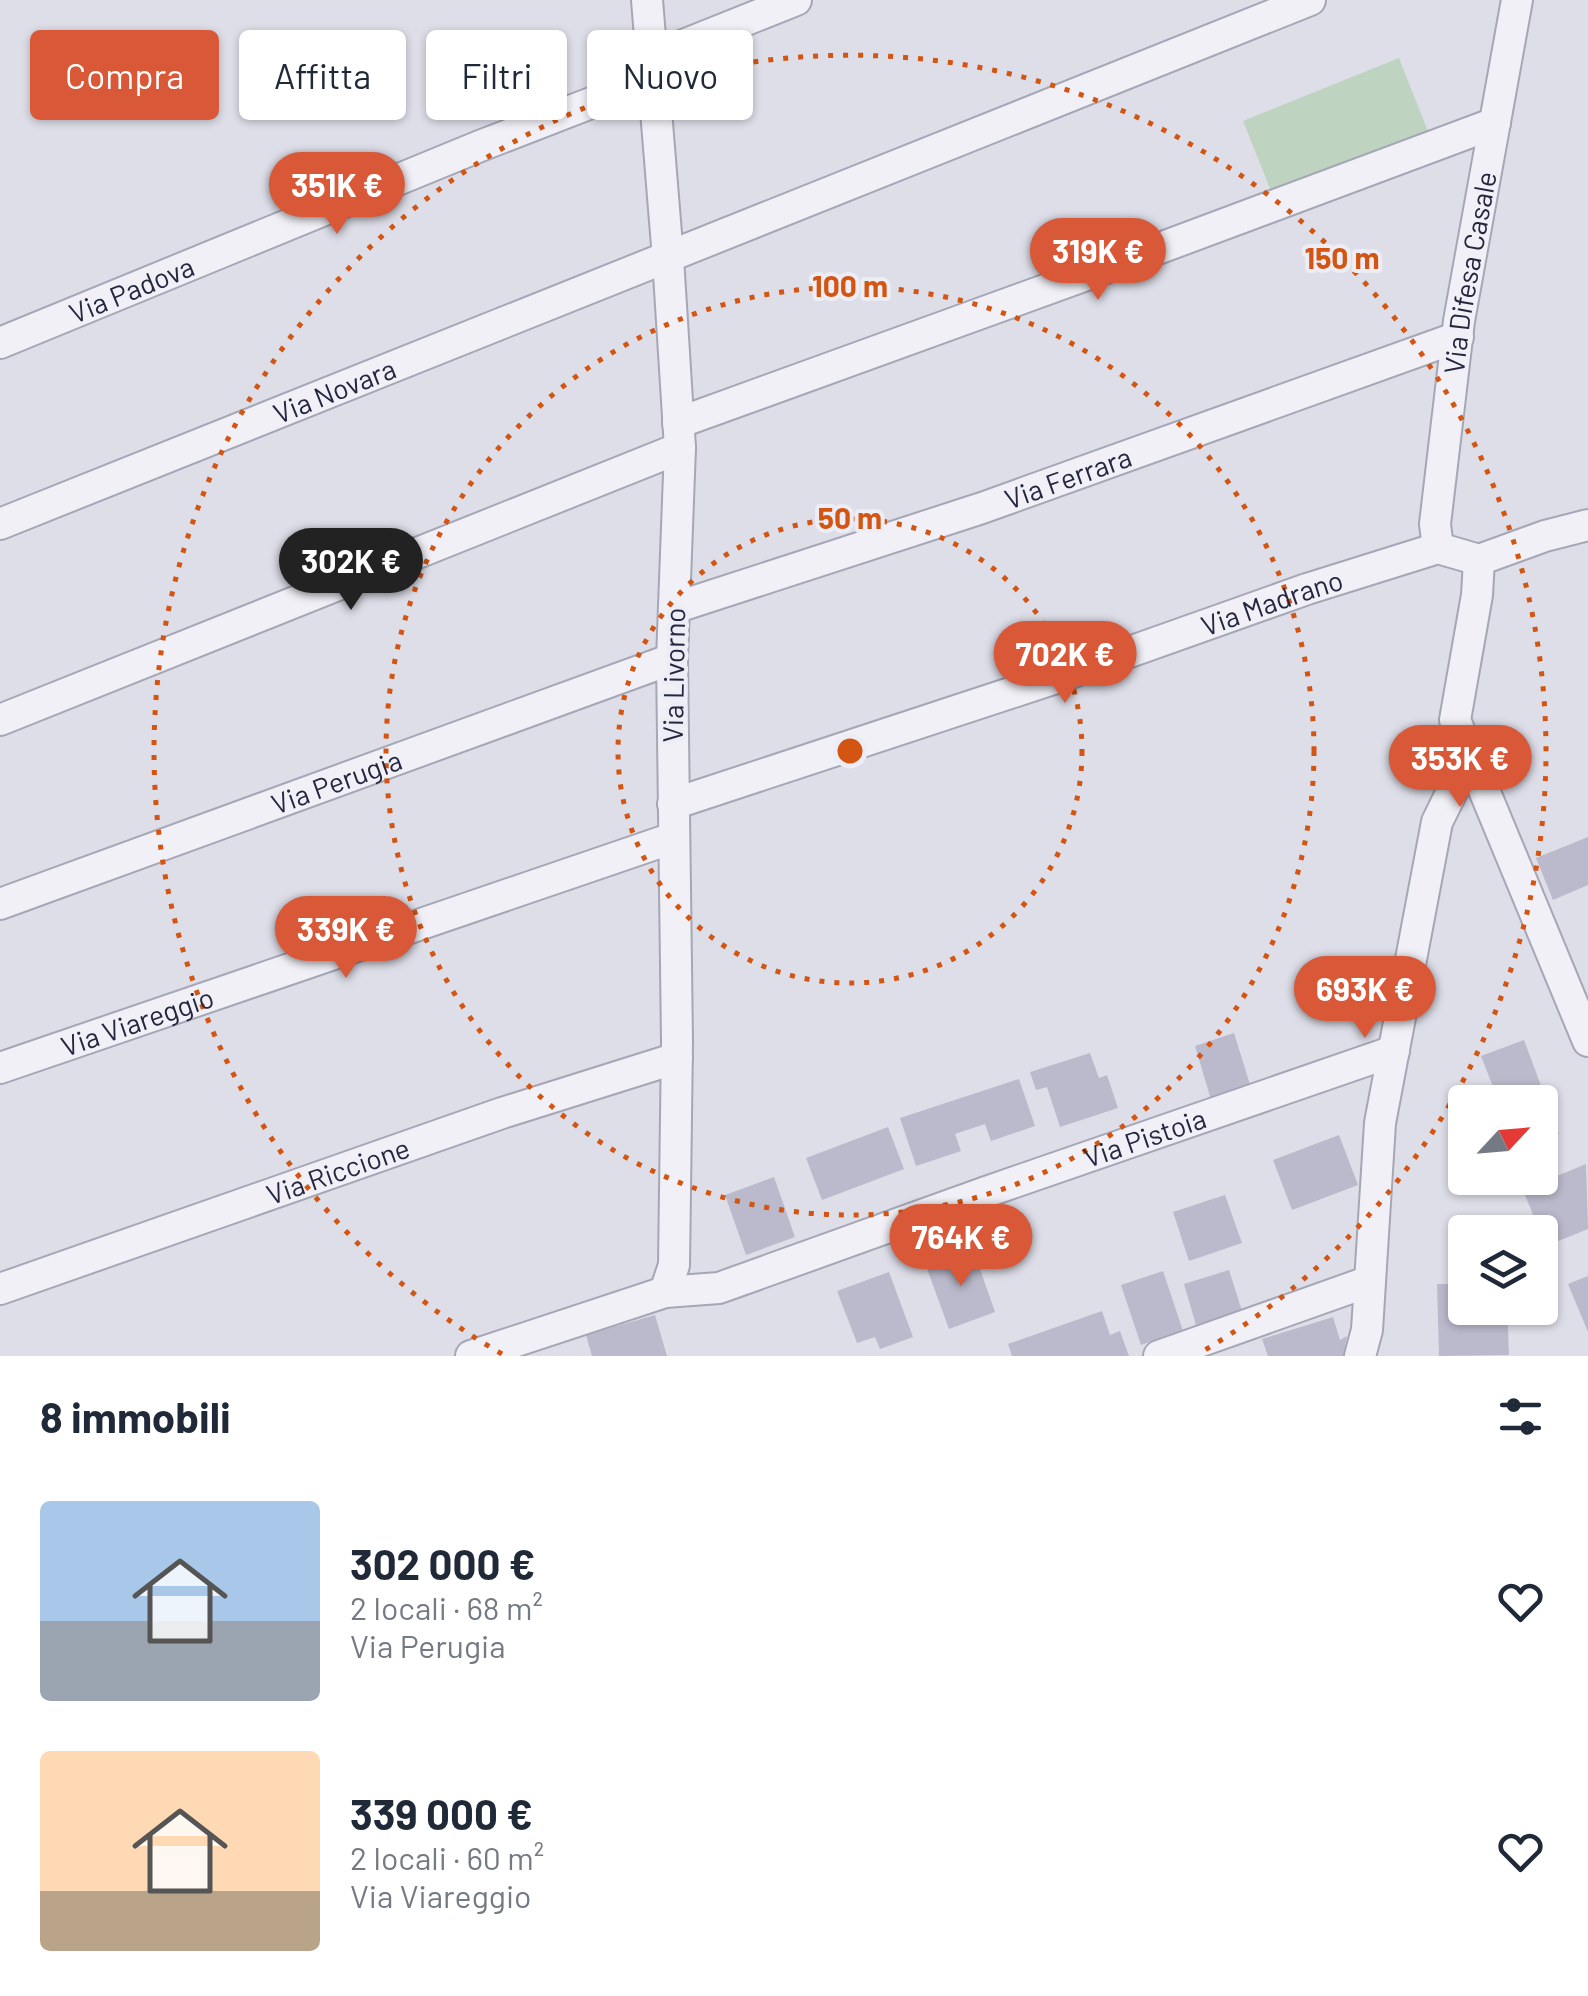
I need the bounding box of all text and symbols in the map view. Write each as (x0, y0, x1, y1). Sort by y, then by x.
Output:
chip: Compra (30, 30, 219, 120)
chip: Affitta (239, 30, 406, 120)
chip: Filtri (426, 30, 567, 120)
chip: Nuovo (587, 30, 753, 120)
pin: 351K € (256, 152, 418, 237)
text: 351K € (291, 165, 383, 203)
street label: Via Difesa Casale (1436, 168, 1503, 376)
pin: 319K € (1017, 218, 1179, 303)
text: 319K € (1052, 231, 1144, 269)
text: 150 m (1305, 239, 1379, 275)
street label: Via Padova (64, 248, 199, 330)
text: 100 m (812, 267, 888, 303)
street label: Via Novara (268, 351, 400, 430)
street label: Via Ferrara (1000, 439, 1136, 516)
text: 50 m (818, 499, 882, 535)
pin: 302K € (270, 528, 432, 613)
text: 302K € (301, 541, 401, 579)
street label: Via Madrano (1196, 562, 1347, 642)
street label: Via Livorno (655, 607, 691, 743)
pin: 702K € (984, 621, 1146, 706)
text: 702K € (1016, 634, 1114, 672)
pin: 353K € (1379, 725, 1541, 810)
centre of rings (832, 733, 868, 769)
text: 353K € (1411, 738, 1509, 776)
street label: Via Perugia (267, 742, 406, 821)
pin: 339K € (265, 896, 427, 981)
text: 339K € (297, 909, 395, 947)
pin: 693K € (1284, 956, 1446, 1041)
text: 693K € (1316, 969, 1414, 1007)
street label: Via Viareggio (57, 979, 218, 1063)
north arrow (1448, 1085, 1558, 1195)
map controls (1448, 1085, 1558, 1325)
street label: Via Pistoia (1079, 1100, 1210, 1174)
street label: Via Riccione (262, 1130, 414, 1211)
pin: 764K € (880, 1204, 1042, 1289)
button: layers (1448, 1215, 1558, 1325)
text: 764K € (911, 1217, 1011, 1255)
icon: filters (1493, 1389, 1548, 1444)
text: 8 immobili (40, 1391, 231, 1441)
text: 302 000 € (350, 1538, 535, 1588)
icon: home (120, 1541, 240, 1661)
icon: heart (1493, 1574, 1548, 1629)
text: 2 locali · 68 m² (350, 1588, 543, 1626)
text: Via Perugia (350, 1626, 506, 1664)
text: 339 000 € (350, 1788, 533, 1838)
icon: home (120, 1791, 240, 1911)
icon: heart (1493, 1824, 1548, 1879)
text: 2 locali · 60 m² (350, 1838, 544, 1876)
text: Via Viareggio (350, 1876, 532, 1914)

